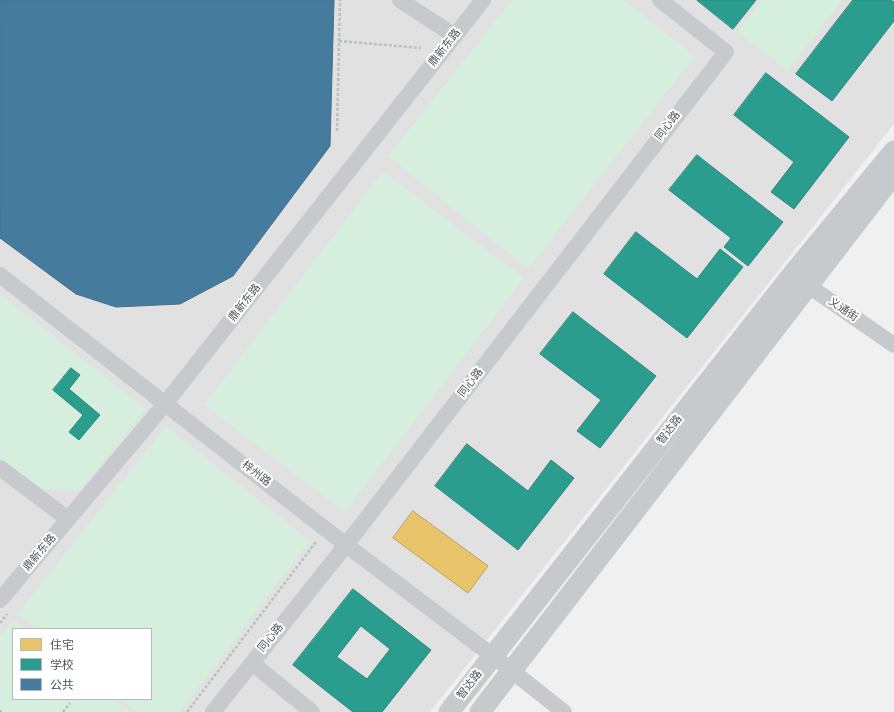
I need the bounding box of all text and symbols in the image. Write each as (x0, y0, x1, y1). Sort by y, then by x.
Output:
street label: 鼎新东路 (426, 27, 464, 69)
street label: 同心路 (653, 109, 683, 143)
street label: 鼎新东路 (226, 282, 264, 324)
street label: 义通街 (826, 295, 860, 325)
street label: 同心路 (456, 366, 486, 400)
street label: 智达路 (655, 413, 685, 447)
street label: 梓州路 (239, 459, 273, 489)
street label: 鼎新东路 (21, 532, 59, 574)
street label: 同心路 (255, 621, 287, 655)
legend (12, 628, 152, 700)
text: 住宅 (50, 636, 74, 653)
text: 学校 (50, 656, 74, 673)
street label: 智达路 (455, 668, 485, 702)
text: 公共 (50, 676, 74, 693)

